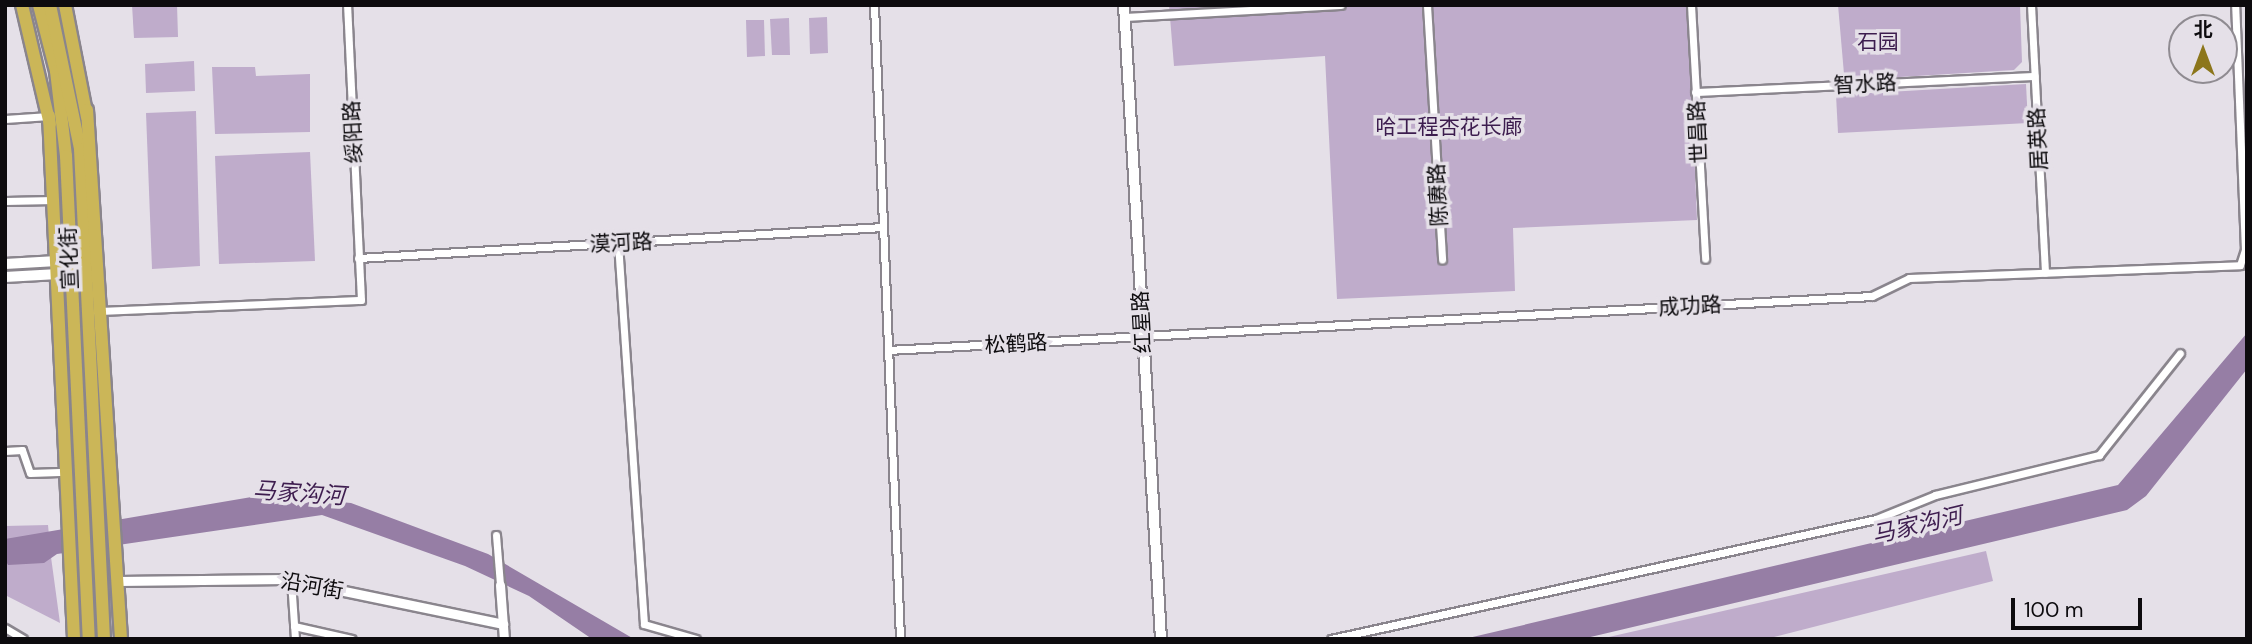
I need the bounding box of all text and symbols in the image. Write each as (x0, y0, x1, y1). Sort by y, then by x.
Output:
north arrow (2168, 14, 2238, 84)
text: 北 (2193, 17, 2213, 42)
park label: 石园 (1857, 29, 1899, 55)
street label: 智水路 (1833, 70, 1897, 98)
street label: 绥阳路 (339, 100, 367, 164)
street label: 世昌路 (1684, 100, 1712, 164)
street label: 居英路 (2024, 107, 2052, 171)
park label: 哈工程杏花长廊 (1376, 114, 1522, 140)
street label: 陈赓路 (1424, 163, 1452, 227)
street label: 宣化街 (55, 226, 83, 290)
street label: 漠河路 (589, 229, 653, 257)
street label: 红星路 (1128, 290, 1156, 354)
street label: 成功路 (1658, 292, 1722, 320)
street label: 松鹤路 (984, 330, 1048, 358)
water label: 马家沟河 (252, 476, 346, 510)
water label: 马家沟河 (1869, 501, 1965, 549)
street label: 沿河街 (279, 568, 345, 604)
scale bar (2014, 584, 2145, 628)
text: 100 m (2024, 596, 2084, 624)

